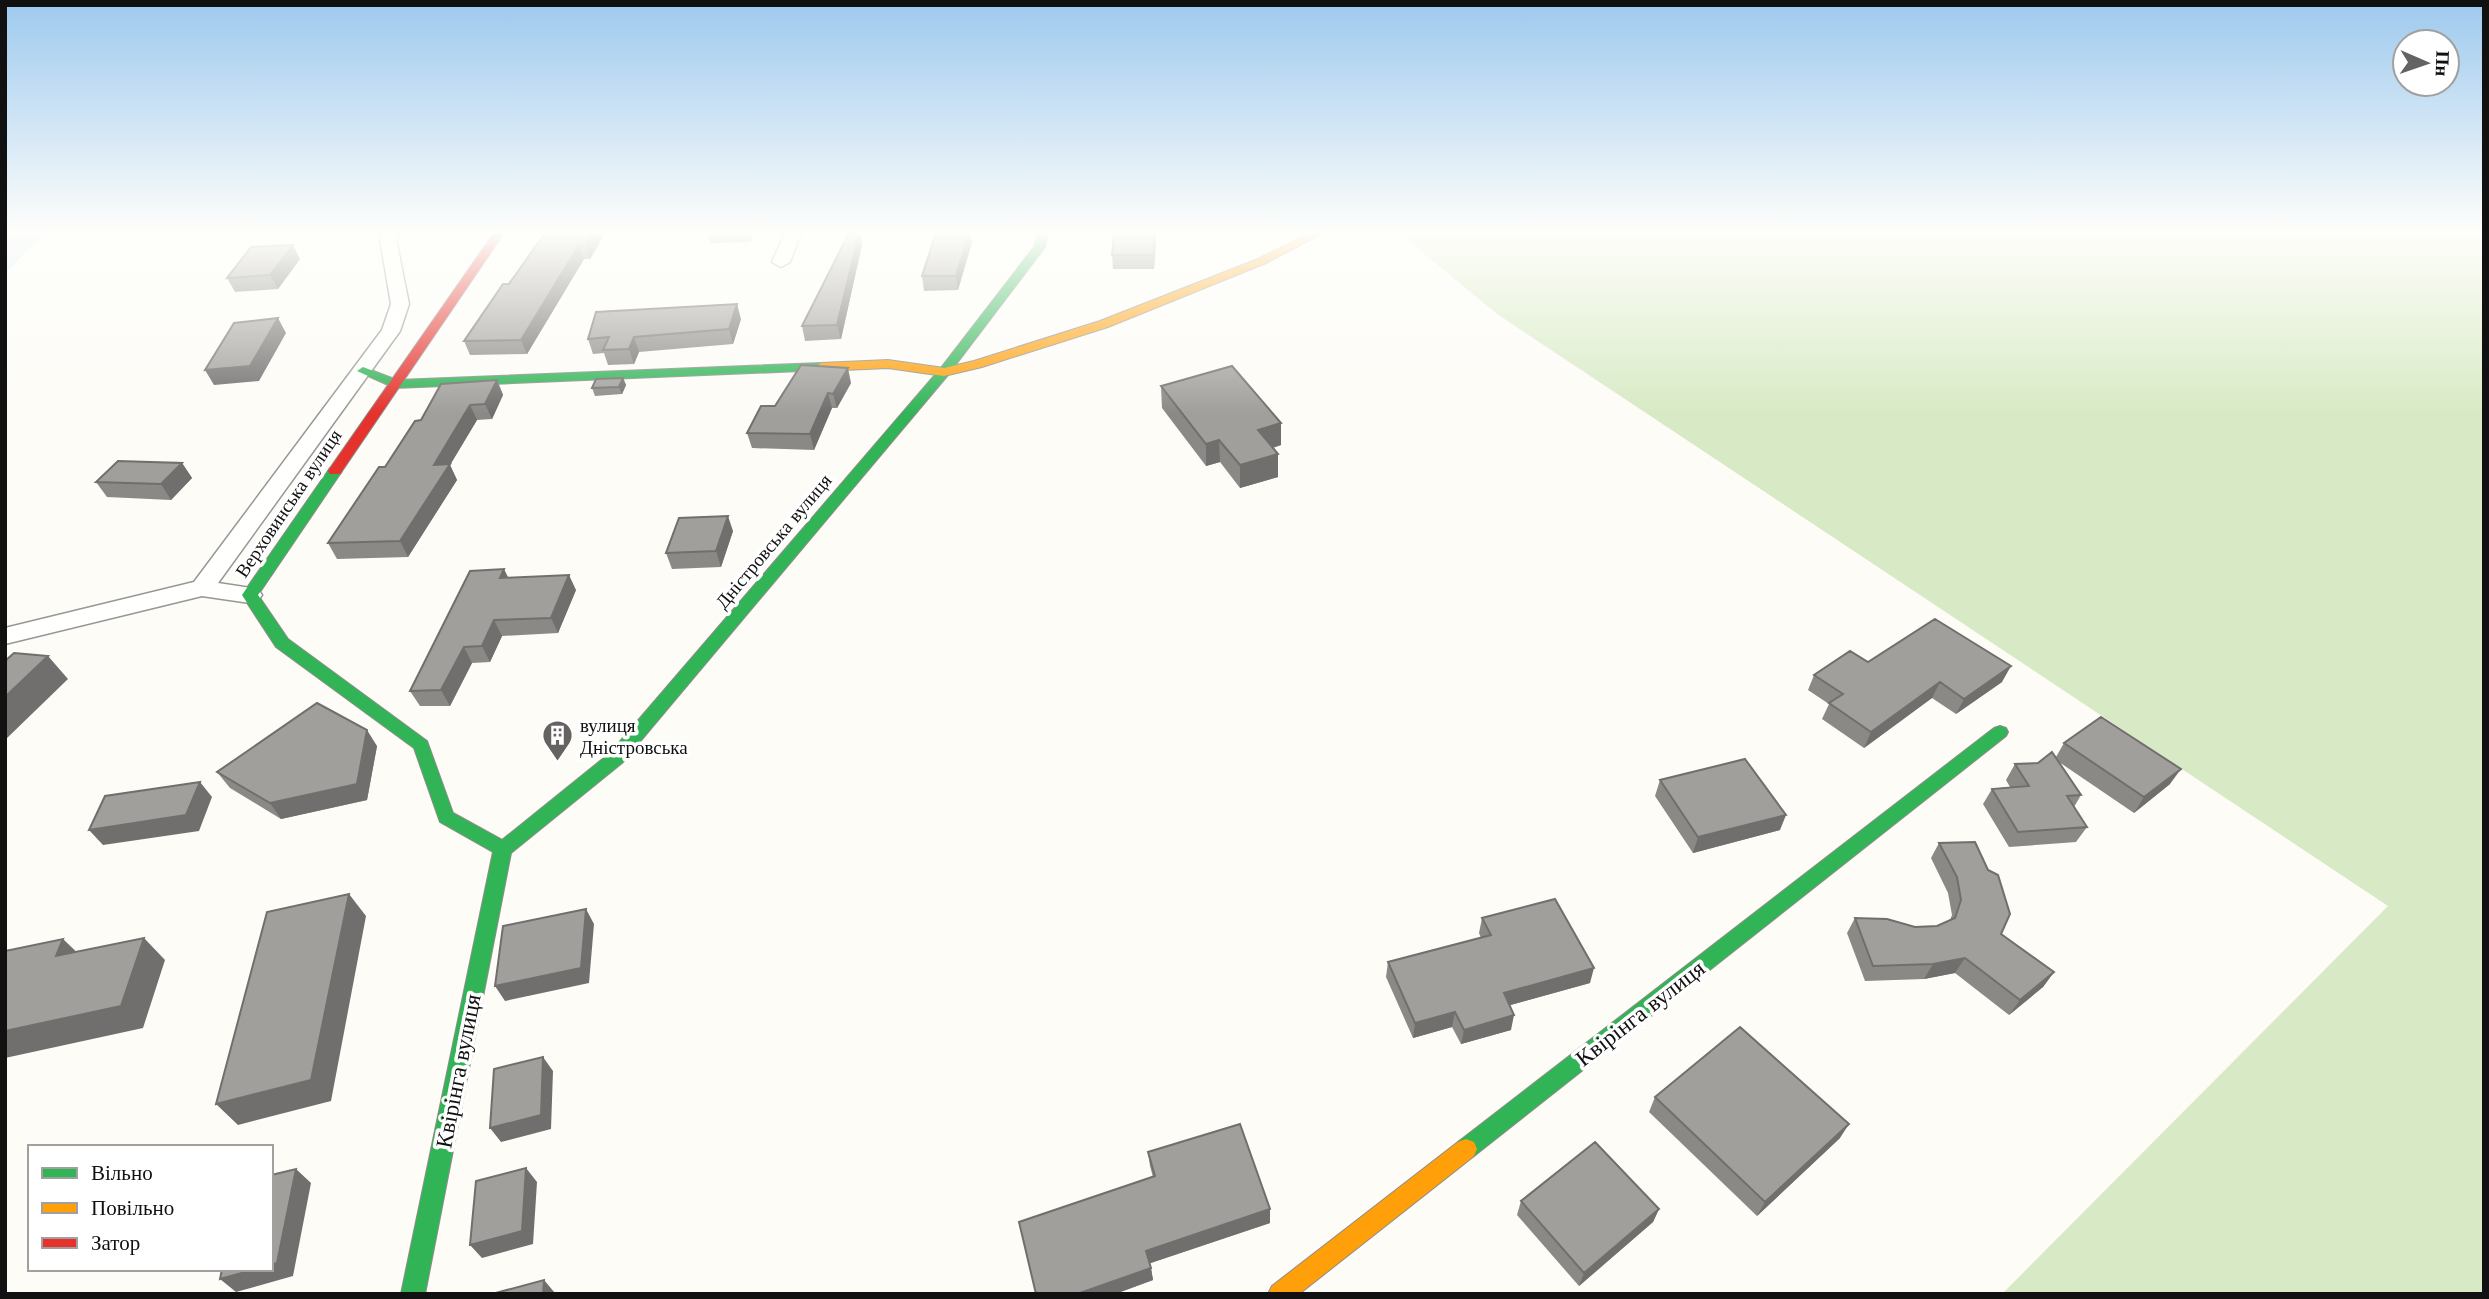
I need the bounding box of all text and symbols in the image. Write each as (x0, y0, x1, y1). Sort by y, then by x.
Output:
north arrow (2391, 28, 2461, 98)
text: Пн (2431, 50, 2454, 77)
street label: Верховинська вулиця (230, 425, 347, 582)
street label: Дністровська вулиця (710, 469, 837, 613)
place label: вулиця Дністровська (580, 714, 688, 759)
building icon: вулиця Дністровська (540, 719, 574, 763)
street label: Квірінга вулиця (1570, 954, 1711, 1072)
street label: Квірінга вулиця (429, 991, 487, 1150)
legend (28, 1145, 273, 1271)
text: Вільно (91, 1160, 153, 1186)
text: Повільно (91, 1195, 174, 1221)
text: Затор (91, 1230, 140, 1256)

